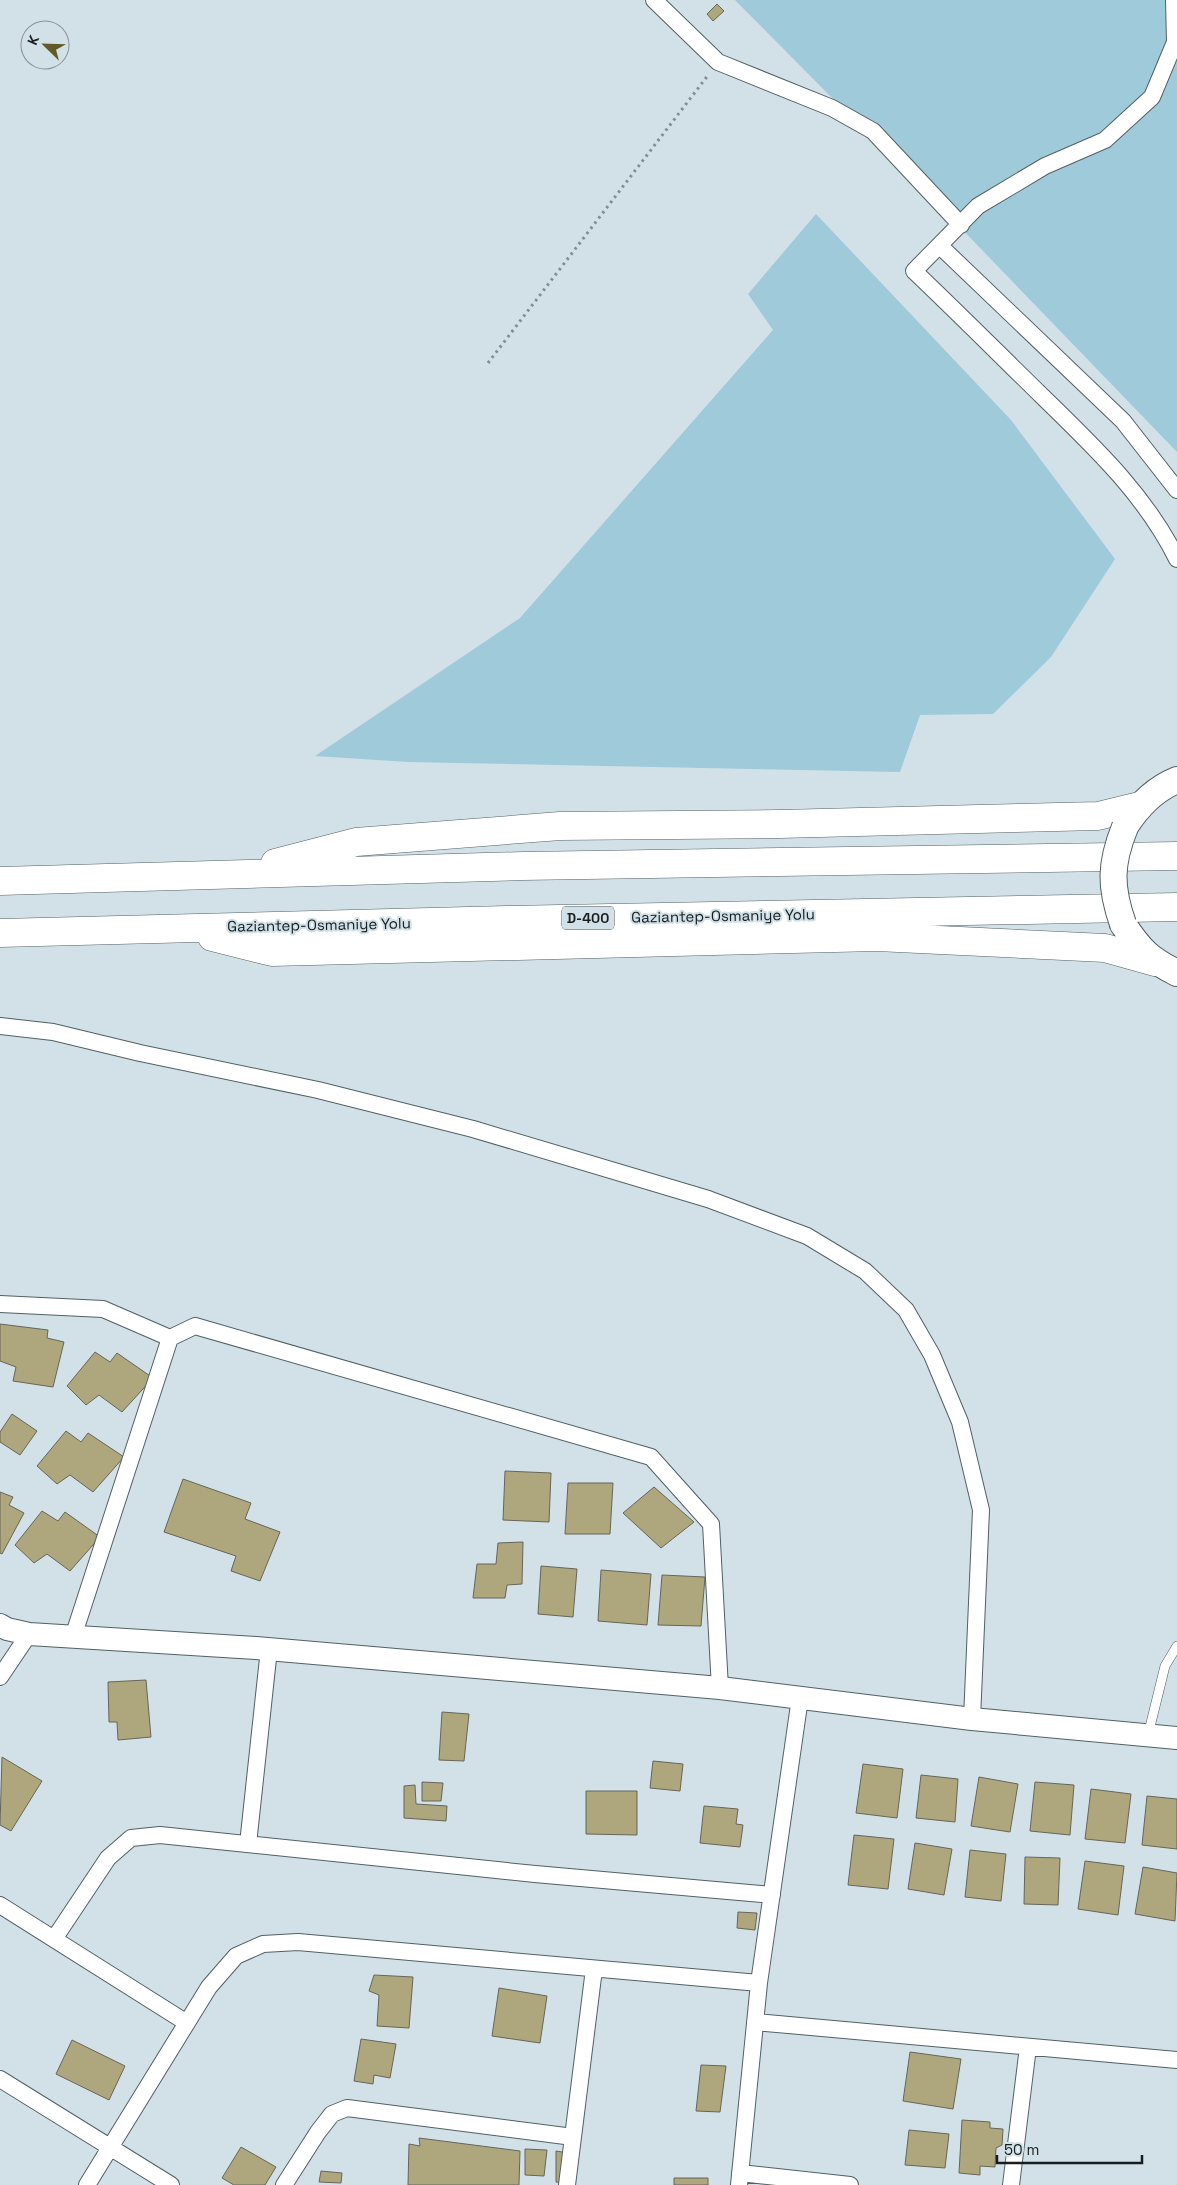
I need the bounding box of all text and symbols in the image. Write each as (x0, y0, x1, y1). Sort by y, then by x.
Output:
north arrow (20, 20, 70, 70)
text: K (23, 32, 43, 47)
street label: Gaziantep-Osmaniye Yolu (631, 904, 815, 927)
road number: D-400 (562, 906, 614, 930)
street label: Gaziantep-Osmaniye Yolu (227, 913, 411, 936)
scale bar (997, 2132, 1142, 2164)
text: 50 m (1004, 2140, 1039, 2159)

